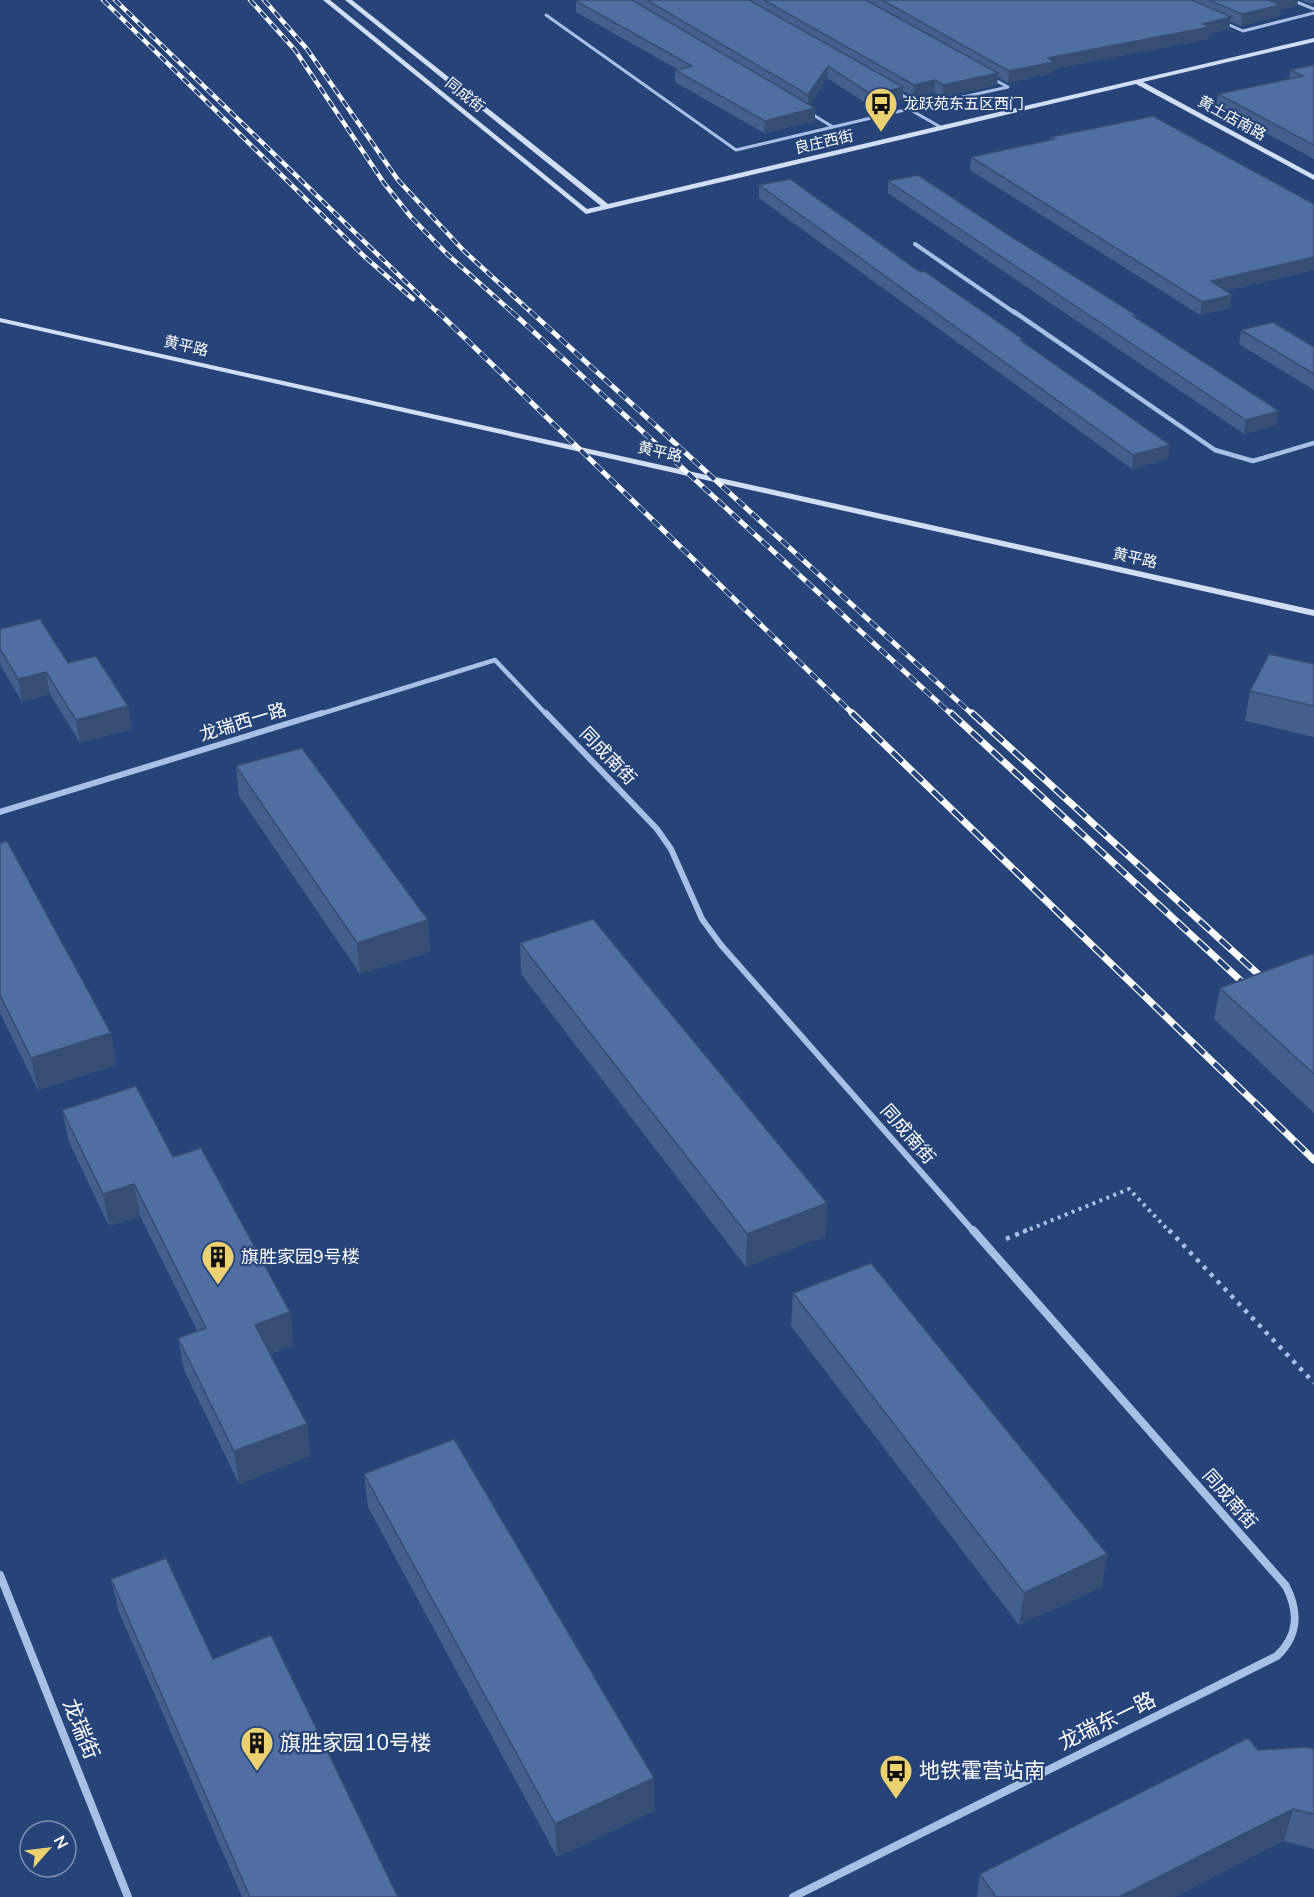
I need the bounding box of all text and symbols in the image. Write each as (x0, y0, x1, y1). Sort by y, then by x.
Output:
street label: 同成街 (441, 73, 489, 117)
bus stop icon: 龙跃苑东五区西门 (863, 86, 899, 133)
street label: 黄土店南路 (1194, 91, 1270, 145)
place label: 龙跃苑东五区西门 (904, 94, 1024, 114)
street label: 良庄西街 (793, 126, 855, 158)
street label: 黄平路 (162, 331, 210, 361)
street label: 黄平路 (636, 437, 684, 467)
street label: 黄平路 (1111, 543, 1159, 573)
street label: 龙瑞西一路 (196, 697, 290, 747)
street label: 同成南街 (574, 722, 642, 790)
street label: 同成南街 (875, 1099, 941, 1169)
building icon: 旗胜家园9号楼 (200, 1239, 236, 1286)
place label: 旗胜家园9号楼 (241, 1245, 360, 1269)
street label: 同成南街 (1197, 1464, 1263, 1534)
street label: 龙瑞东一路 (1054, 1685, 1160, 1757)
street label: 龙瑞街 (56, 1695, 106, 1763)
building icon: 旗胜家园10号楼 (239, 1725, 275, 1772)
place label: 旗胜家园10号楼 (280, 1729, 431, 1757)
bus stop icon: 地铁霍营站南 (878, 1753, 914, 1800)
place label: 地铁霍营站南 (919, 1757, 1045, 1785)
north arrow (18, 1819, 78, 1879)
text: N (48, 1832, 73, 1853)

